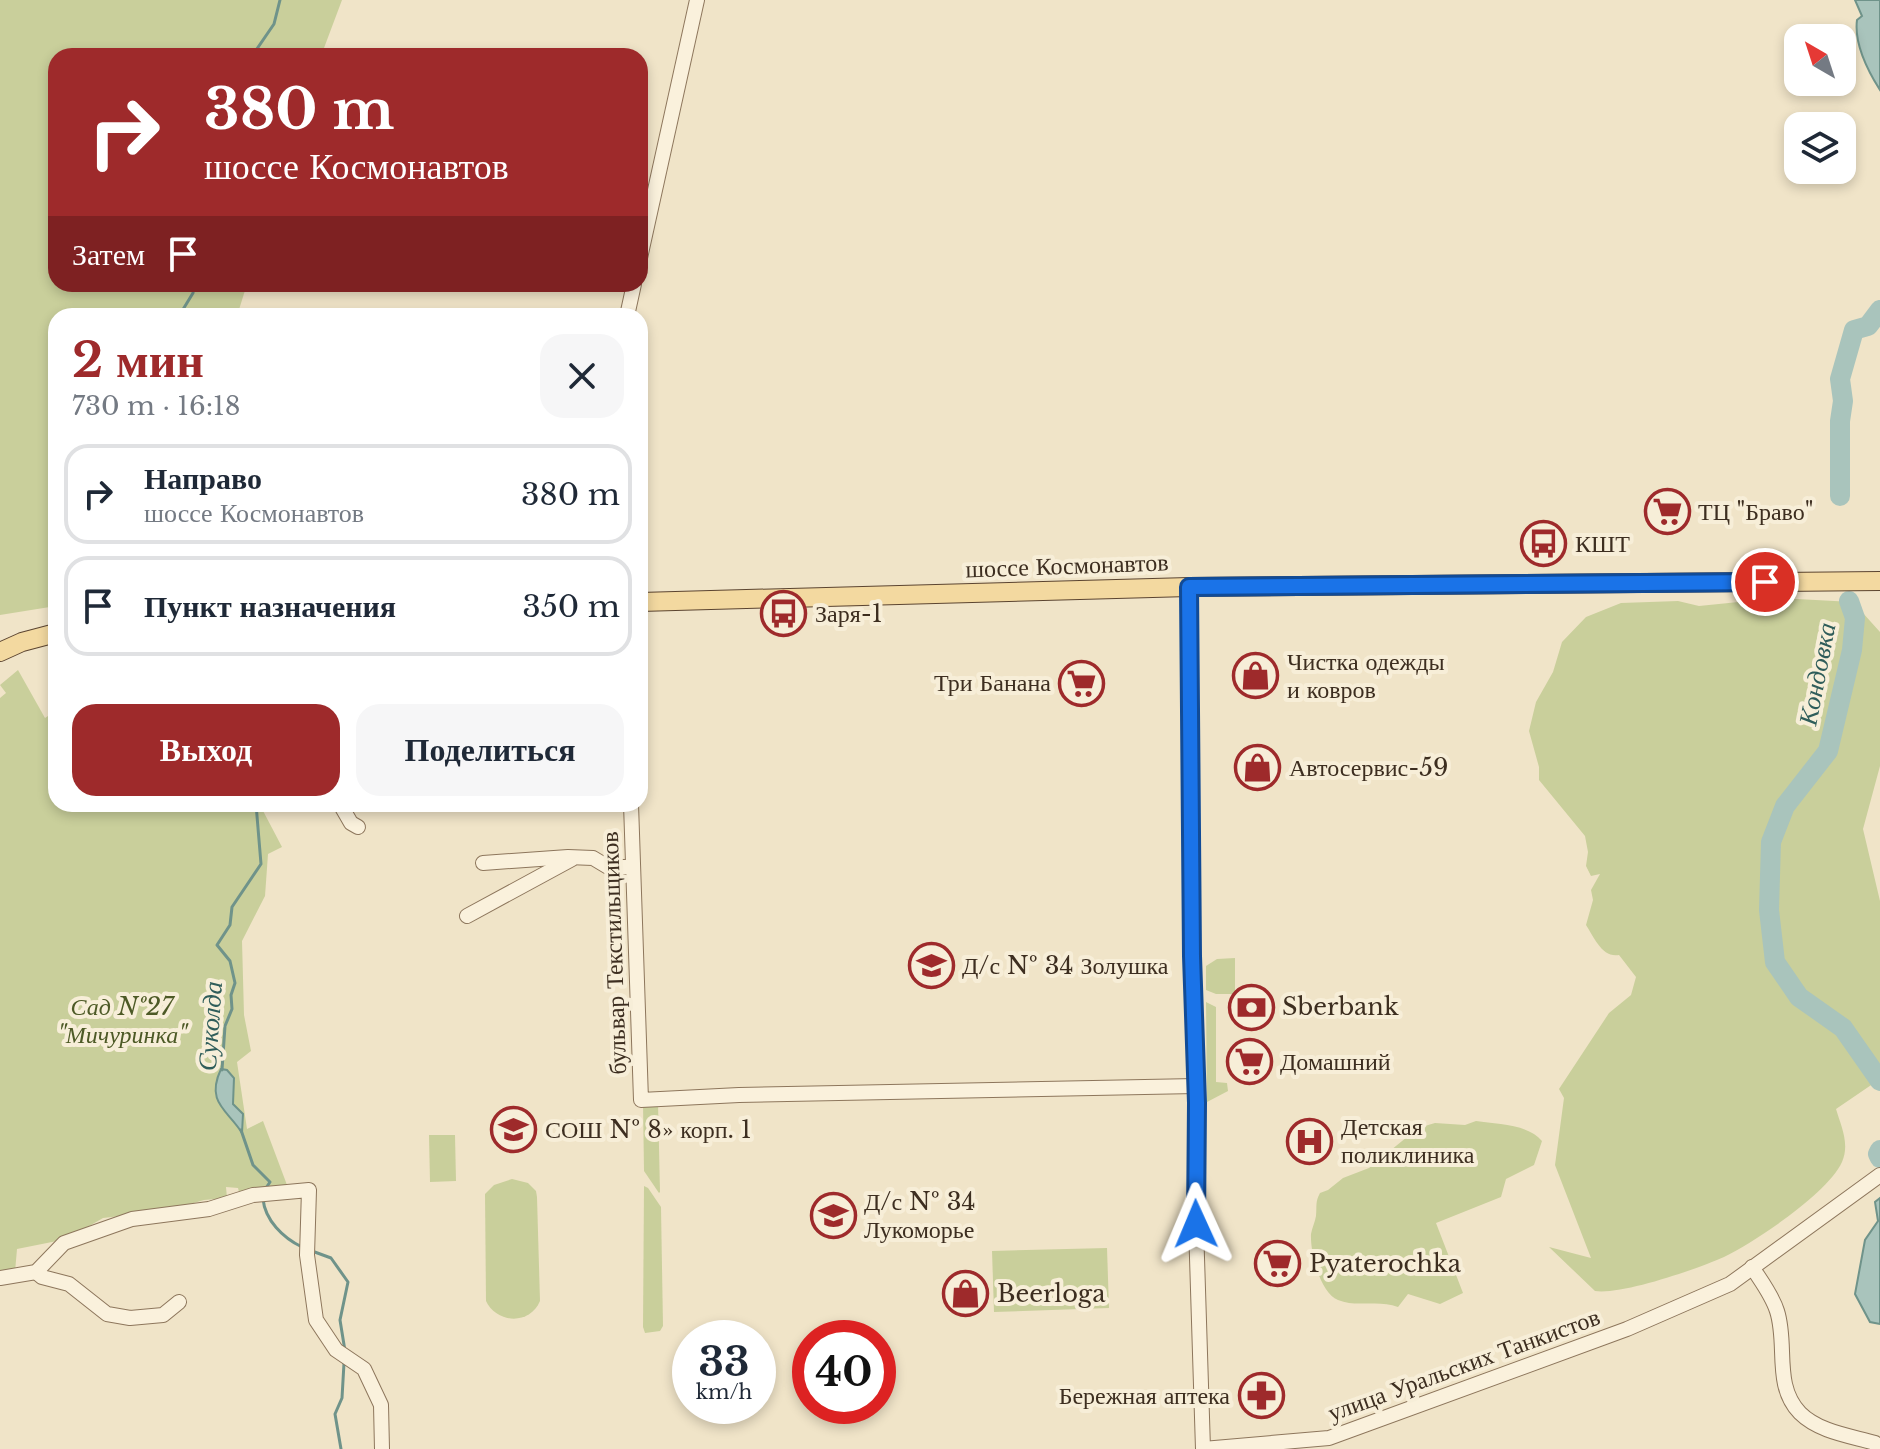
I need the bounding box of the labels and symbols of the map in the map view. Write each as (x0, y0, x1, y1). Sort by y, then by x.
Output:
north arrow (1784, 24, 1856, 96)
supermarket icon: ТЦ "Браво" (1643, 488, 1691, 536)
place label: ТЦ "Браво" (1698, 497, 1814, 526)
bus stop icon: КШТ (1520, 520, 1568, 568)
place label: КШТ (1575, 529, 1630, 558)
street label: шоссе Космонавтов (965, 547, 1169, 584)
pin (1731, 548, 1799, 616)
bus stop icon: Заря-1 (760, 590, 808, 638)
place label: Заря-1 (815, 599, 883, 628)
water label: Кондовка (1791, 620, 1843, 729)
place label: Чистка одежды и ковров (1287, 647, 1445, 704)
shop icon: Чистка одежды и ковров (1232, 652, 1280, 700)
supermarket icon: Три Банана (1058, 659, 1106, 707)
place label: Три Банана (934, 668, 1051, 697)
shop icon: Автосервис-59 (1234, 744, 1282, 792)
place label: Автосервис-59 (1289, 753, 1448, 782)
street label: бульвар Текстильщиков (595, 831, 632, 1075)
school or university icon: Д/с № 34 Золушка (907, 942, 955, 990)
place label: Д/с № 34 Золушка (962, 951, 1169, 980)
water label: Суколда (191, 980, 229, 1072)
bank icon: Sberbank (1227, 983, 1275, 1031)
park label: Сад №27 "Мичуринка" (57, 992, 189, 1049)
place label: Sberbank (1282, 992, 1399, 1021)
supermarket icon: Домашний (1225, 1038, 1273, 1086)
place label: Домашний (1280, 1047, 1391, 1076)
school or university icon: СОШ № 8» корп. 1 (490, 1106, 538, 1154)
place label: Детская поликлиника (1341, 1112, 1475, 1169)
place label: СОШ № 8» корп. 1 (545, 1115, 752, 1144)
hospital icon: Детская поликлиника (1286, 1117, 1334, 1165)
position arrow (1154, 1182, 1238, 1266)
place label: Д/с № 34 Лукоморье (864, 1187, 976, 1244)
school or university icon: Д/с № 34 Лукоморье (809, 1192, 857, 1240)
supermarket icon: Pyaterochka (1254, 1240, 1302, 1288)
place label: Pyaterochka (1309, 1249, 1462, 1278)
shop icon: Beerloga (942, 1270, 990, 1318)
place label: Beerloga (997, 1279, 1106, 1308)
street label: улица Уральских Танкистов (1324, 1302, 1604, 1427)
speed limit sign: 40 (792, 1320, 896, 1424)
pharmacy icon: Бережная аптека (1237, 1372, 1285, 1420)
place label: Бережная аптека (1059, 1381, 1230, 1410)

